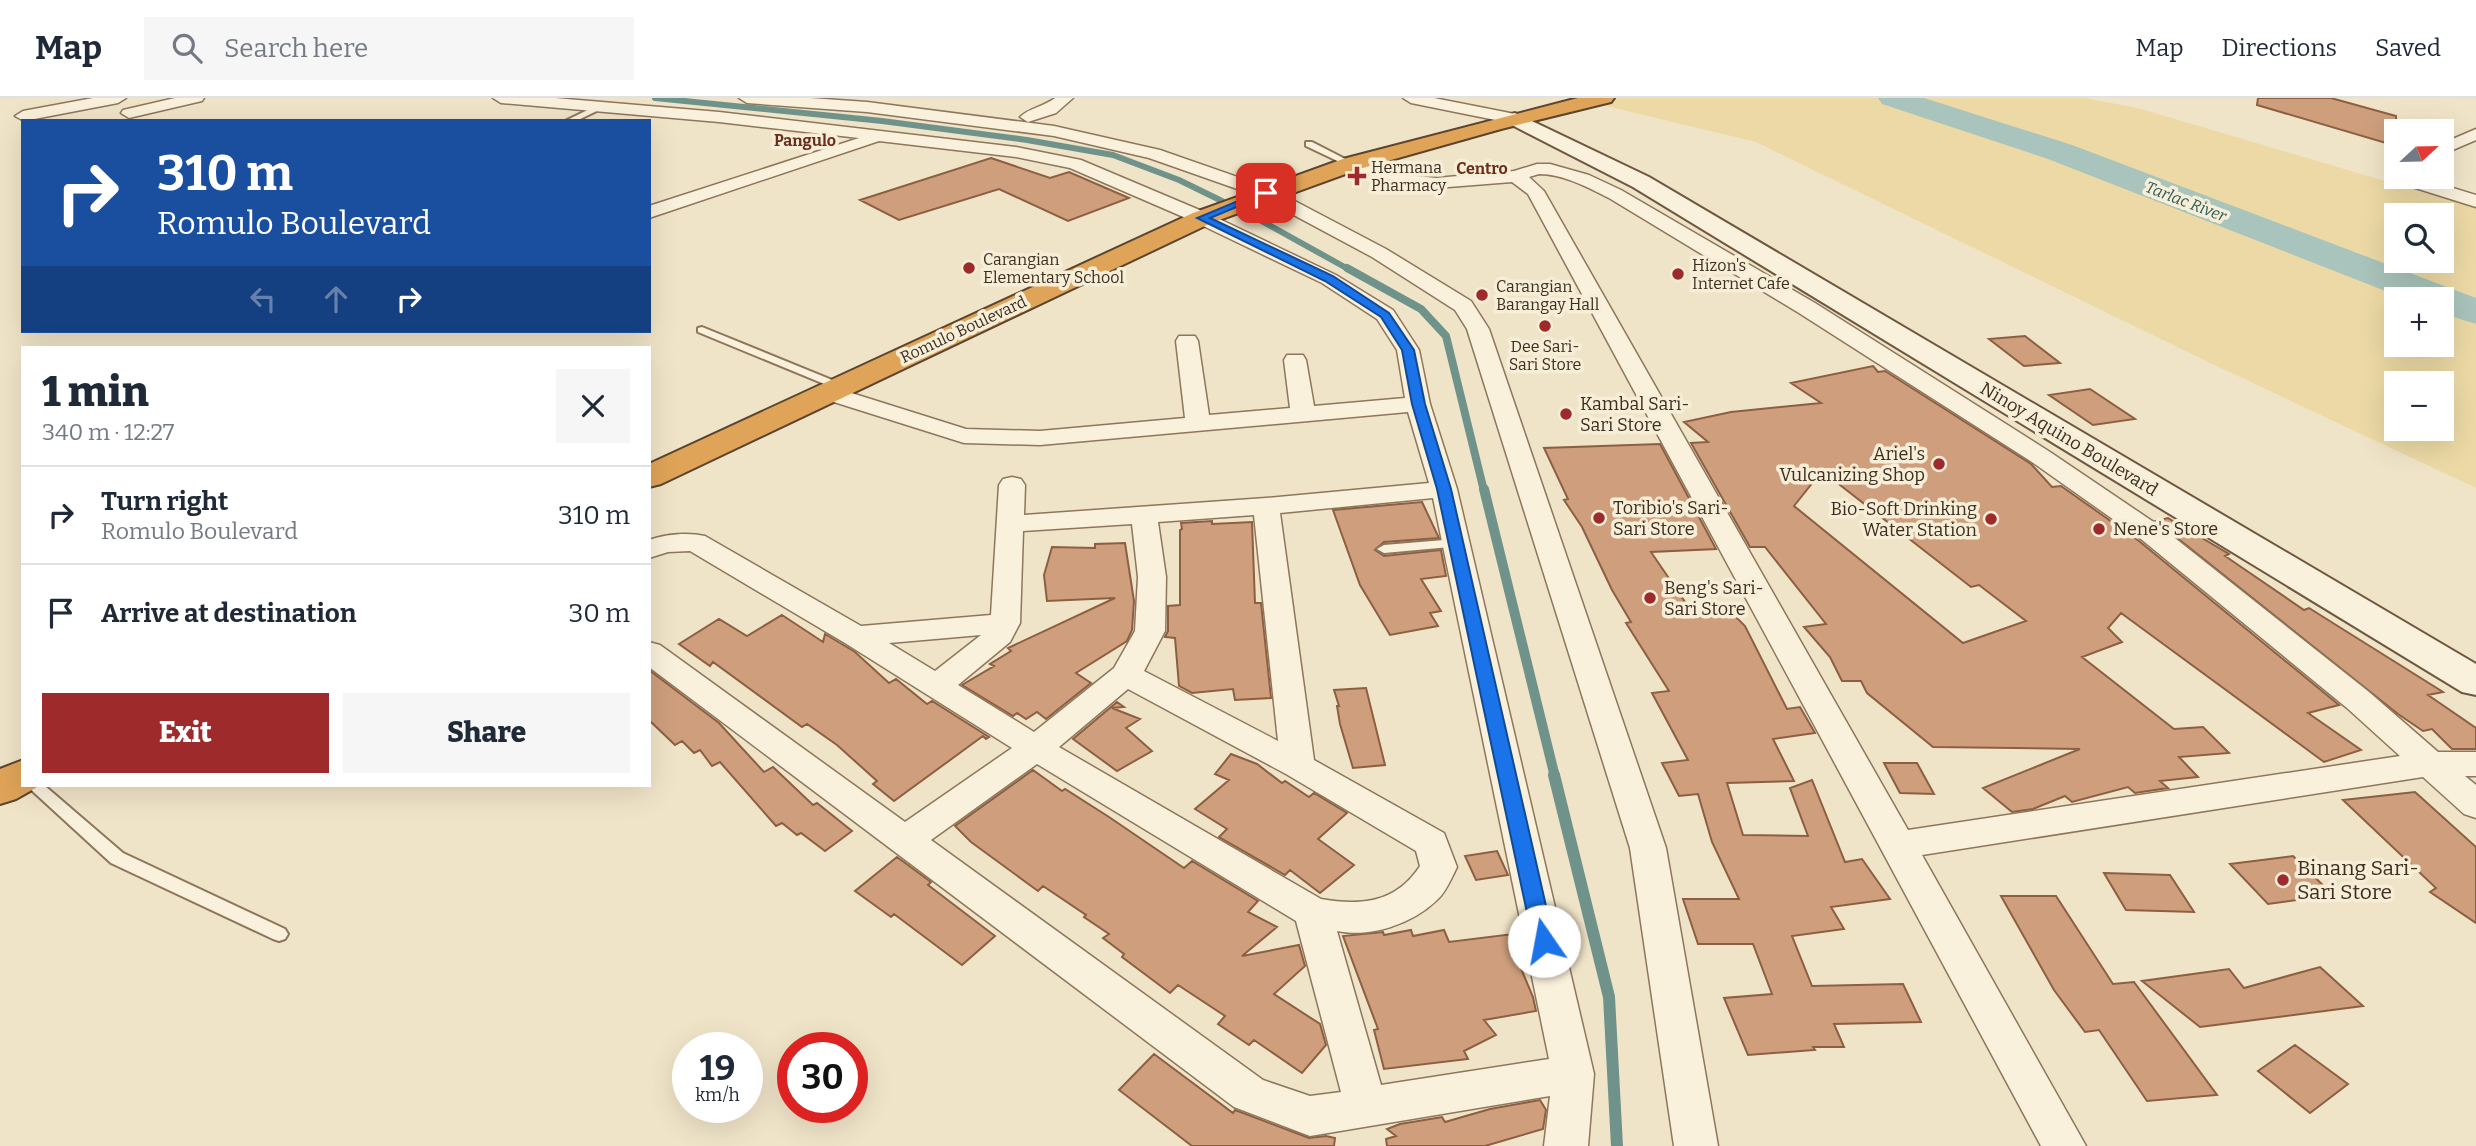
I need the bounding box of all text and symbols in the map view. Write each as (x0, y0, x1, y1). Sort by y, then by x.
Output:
search box (144, 17, 634, 80)
text: Map (35, 28, 102, 68)
icon: search (168, 29, 206, 67)
text: Search here (224, 33, 368, 64)
text: Map (2135, 34, 2184, 62)
text: Directions (2222, 34, 2337, 62)
text: Saved (2375, 34, 2441, 62)
north arrow (2384, 119, 2454, 189)
map controls (2384, 119, 2454, 441)
district label: Pangulo (774, 131, 836, 150)
text: 310 m (157, 144, 293, 203)
icon: right (42, 147, 133, 238)
place label: Hermana Pharmacy (1371, 158, 1447, 195)
district label: Centro (1456, 159, 1508, 178)
pin (1236, 163, 1296, 223)
marker: Hermana Pharmacy (1349, 168, 1365, 184)
icon: arrive (1247, 174, 1285, 212)
water label: Tarlac River (2143, 177, 2230, 226)
button: search (2384, 203, 2454, 273)
text: Romulo Boulevard (157, 204, 431, 242)
place label: Carangian Elementary School (983, 250, 1124, 287)
place label: Hizon's Internet Cafe (1692, 256, 1790, 293)
marker: Carangian Elementary School (961, 260, 977, 276)
marker: Hizon's Internet Cafe (1670, 266, 1686, 282)
place label: Carangian Barangay Hall (1496, 277, 1600, 314)
icon: left (244, 280, 282, 318)
icon: ahead (317, 280, 355, 318)
icon: right (390, 280, 428, 318)
marker: Carangian Barangay Hall (1474, 287, 1490, 303)
button: + (2384, 287, 2454, 357)
street label: Romulo Boulevard (897, 292, 1030, 367)
marker: Dee Sari- Sari Store (1537, 318, 1553, 334)
place label: Dee Sari- Sari Store (1509, 337, 1581, 374)
text: 1 min (42, 367, 149, 417)
button: close (556, 369, 630, 443)
button: − (2384, 371, 2454, 441)
street label: Ninoy Aquino Boulevard (1976, 377, 2162, 501)
place label: Kambal Sari- Sari Store (1580, 393, 1690, 436)
marker: Kambal Sari- Sari Store (1558, 406, 1574, 422)
text: 340 m · 12:27 (42, 418, 174, 446)
place label: Ariel's Vulcanizing Shop (1779, 443, 1925, 486)
marker: Ariel's Vulcanizing Shop (1931, 456, 1947, 472)
text: Turn right (101, 486, 228, 517)
icon: right (42, 496, 80, 534)
place label: Toribio's Sari- Sari Store (1613, 497, 1728, 540)
place label: Bio-Soft Drinking Water Station (1830, 498, 1978, 541)
text: 310 m (558, 500, 630, 531)
marker: Toribio's Sari- Sari Store (1591, 510, 1607, 526)
marker: Bio-Soft Drinking Water Station (1983, 511, 1999, 527)
text: Romulo Boulevard (101, 517, 298, 545)
place label: Nene's Store (2113, 518, 2218, 540)
marker: Nene's Store (2091, 521, 2107, 537)
place label: Beng's Sari- Sari Store (1664, 577, 1764, 620)
marker: Beng's Sari- Sari Store (1642, 590, 1658, 606)
icon: arrive (42, 594, 80, 632)
text: Arrive at destination (101, 598, 356, 629)
text: 30 m (569, 598, 630, 629)
button: Exit (42, 693, 329, 773)
button: Share (343, 693, 630, 773)
place label: Binang Sari- Sari Store (2297, 855, 2419, 905)
marker: Binang Sari- Sari Store (2275, 872, 2291, 888)
position arrow (1507, 904, 1581, 978)
speed limit sign: 30 (777, 1032, 868, 1123)
text: 19 (700, 1047, 735, 1089)
text: km/h (695, 1084, 740, 1106)

